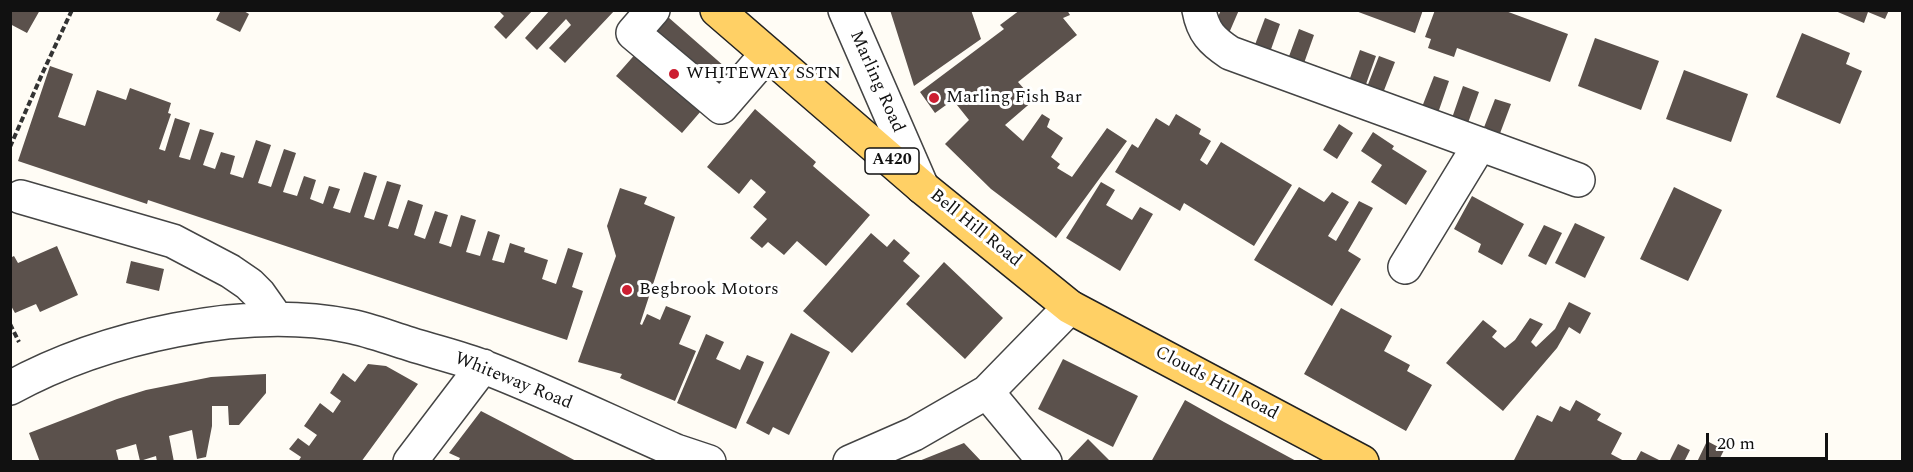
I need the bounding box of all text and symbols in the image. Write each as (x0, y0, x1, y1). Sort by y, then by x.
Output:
street label: Marling Road (844, 28, 908, 136)
place label: WHITEWAY SSTN (686, 63, 841, 85)
marker: WHITEWAY SSTN (667, 67, 681, 81)
place label: Marling Fish Bar (946, 87, 1082, 109)
marker: Marling Fish Bar (927, 91, 941, 105)
road number: A420 (865, 148, 919, 174)
street label: Bell Hill Road (925, 185, 1025, 273)
place label: Begbrook Motors (639, 279, 779, 301)
marker: Begbrook Motors (620, 283, 634, 297)
street label: Clouds Hill Road (1151, 342, 1281, 426)
street label: Whiteway Road (451, 349, 575, 415)
scale bar (1709, 421, 1830, 459)
text: 20 m (1717, 430, 1755, 457)

